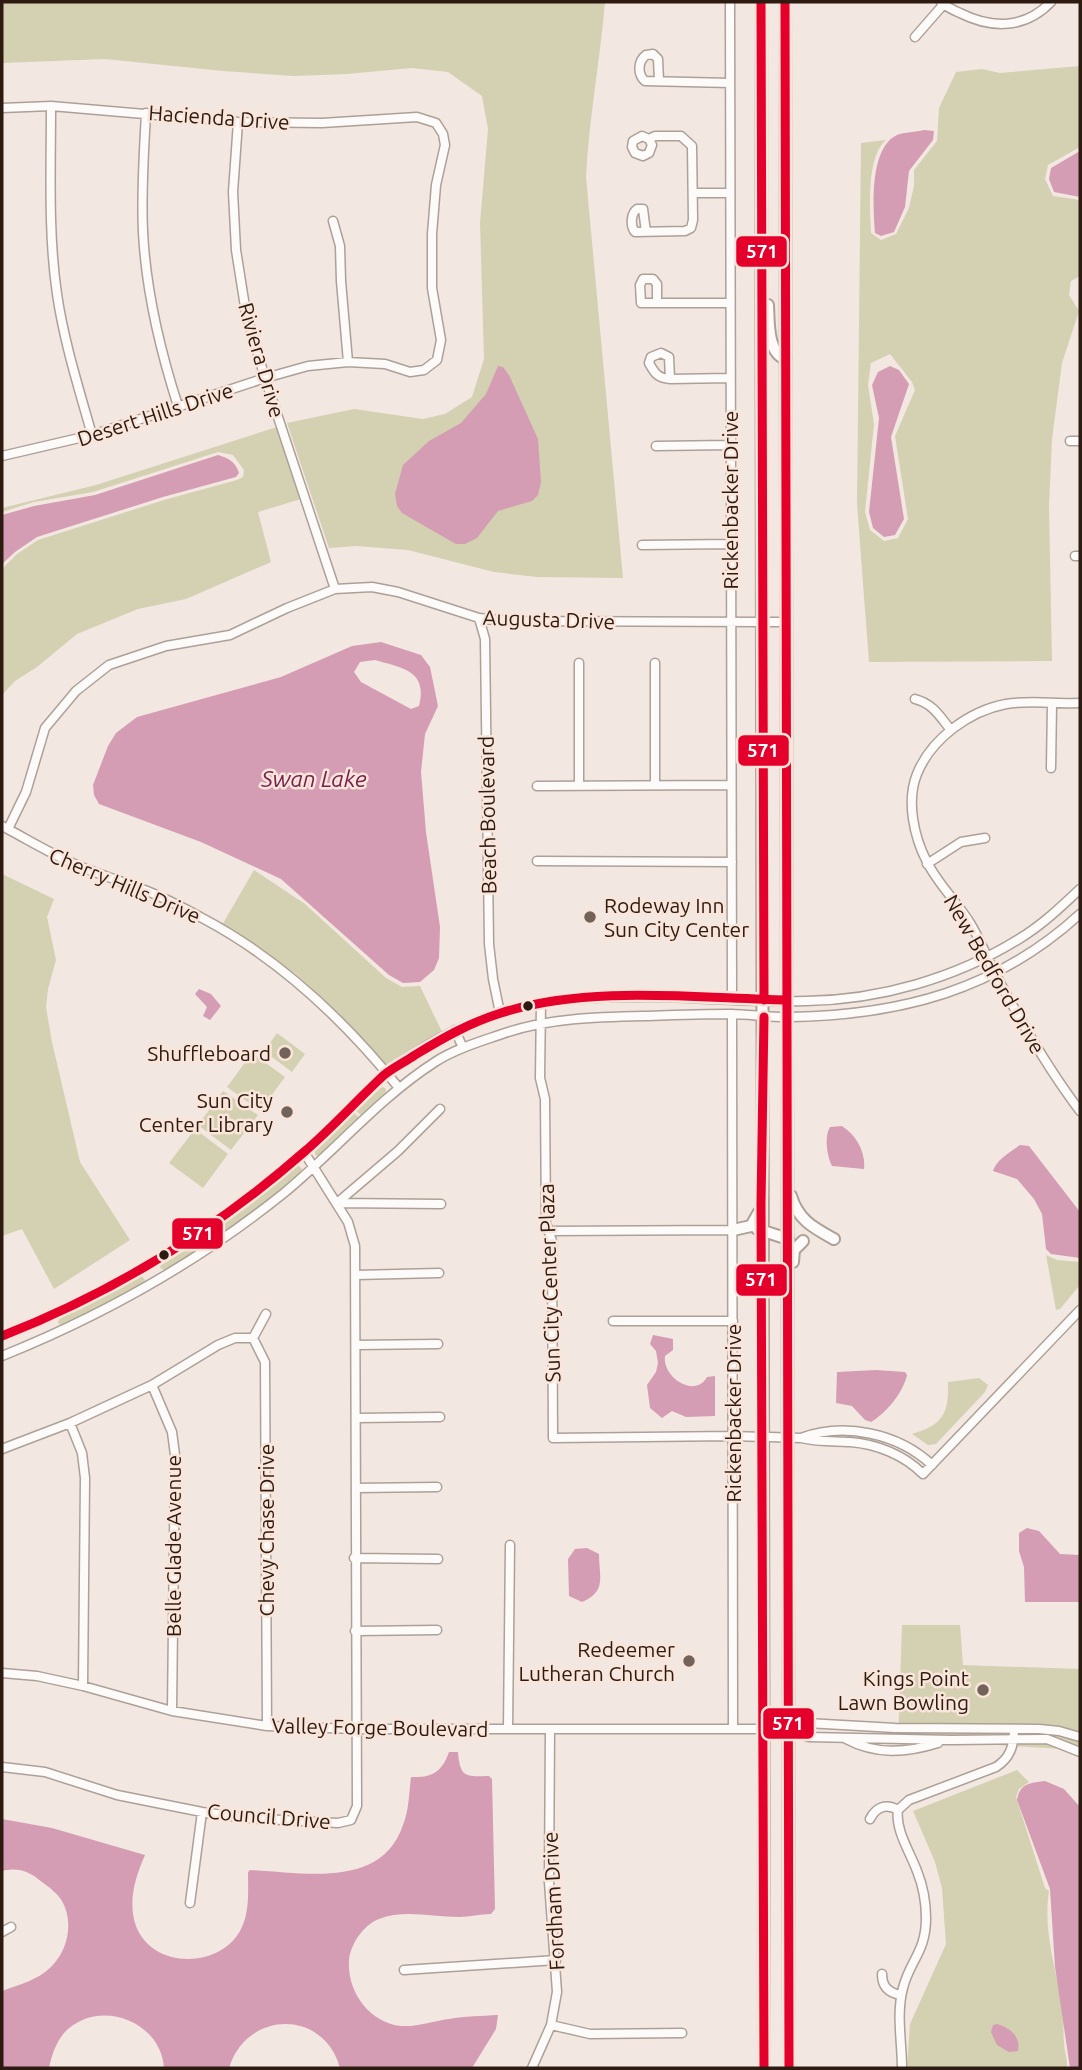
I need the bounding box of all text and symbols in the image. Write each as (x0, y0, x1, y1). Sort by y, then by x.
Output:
street label: Hacienda Drive (148, 100, 290, 134)
line badge: 571 (735, 235, 788, 268)
text: 571 (746, 240, 778, 262)
street label: Riviera Drive (234, 300, 290, 420)
street label: Desert Hills Drive (74, 377, 236, 451)
street label: Rickenbacker Drive (718, 411, 742, 589)
street label: Augusta Drive (482, 605, 616, 633)
line badge: 571 (737, 734, 790, 767)
street label: Beach Boulevard (474, 736, 500, 894)
text: 571 (747, 739, 779, 761)
water label: Swan Lake (260, 766, 367, 791)
street label: Cherry Hills Drive (46, 842, 204, 928)
street label: New Bedford Drive (940, 890, 1050, 1058)
place label: Rodeway Inn Sun City Center (604, 893, 749, 941)
marker: Rodeway Inn Sun City Center (582, 909, 598, 925)
unlabelled marker (521, 999, 535, 1013)
place label: Shuffleboard (147, 1041, 271, 1065)
marker: Shuffleboard (277, 1045, 293, 1061)
place label: Sun City Center Library (139, 1088, 273, 1136)
marker: Sun City Center Library (279, 1104, 295, 1120)
street label: Sun City Center Plaza (534, 1183, 564, 1383)
line badge: 571 (171, 1217, 224, 1250)
text: 571 (182, 1222, 214, 1244)
unlabelled marker (157, 1248, 171, 1262)
line badge: 571 (735, 1263, 788, 1297)
text: 571 (745, 1268, 777, 1290)
street label: Rickenbacker Drive (721, 1324, 745, 1502)
street label: Chevy Chase Drive (254, 1444, 278, 1616)
street label: Belle Glade Avenue (161, 1455, 185, 1637)
place label: Redeemer Lutheran Church (518, 1637, 675, 1685)
marker: Redeemer Lutheran Church (681, 1653, 697, 1669)
place label: Kings Point Lawn Bowling (838, 1666, 969, 1714)
marker: Kings Point Lawn Bowling (975, 1682, 991, 1698)
line badge: 571 (762, 1707, 815, 1740)
text: 571 (772, 1712, 804, 1734)
street label: Valley Forge Boulevard (271, 1713, 489, 1741)
street label: Council Drive (206, 1799, 332, 1833)
street label: Fordham Drive (537, 1831, 569, 1971)

